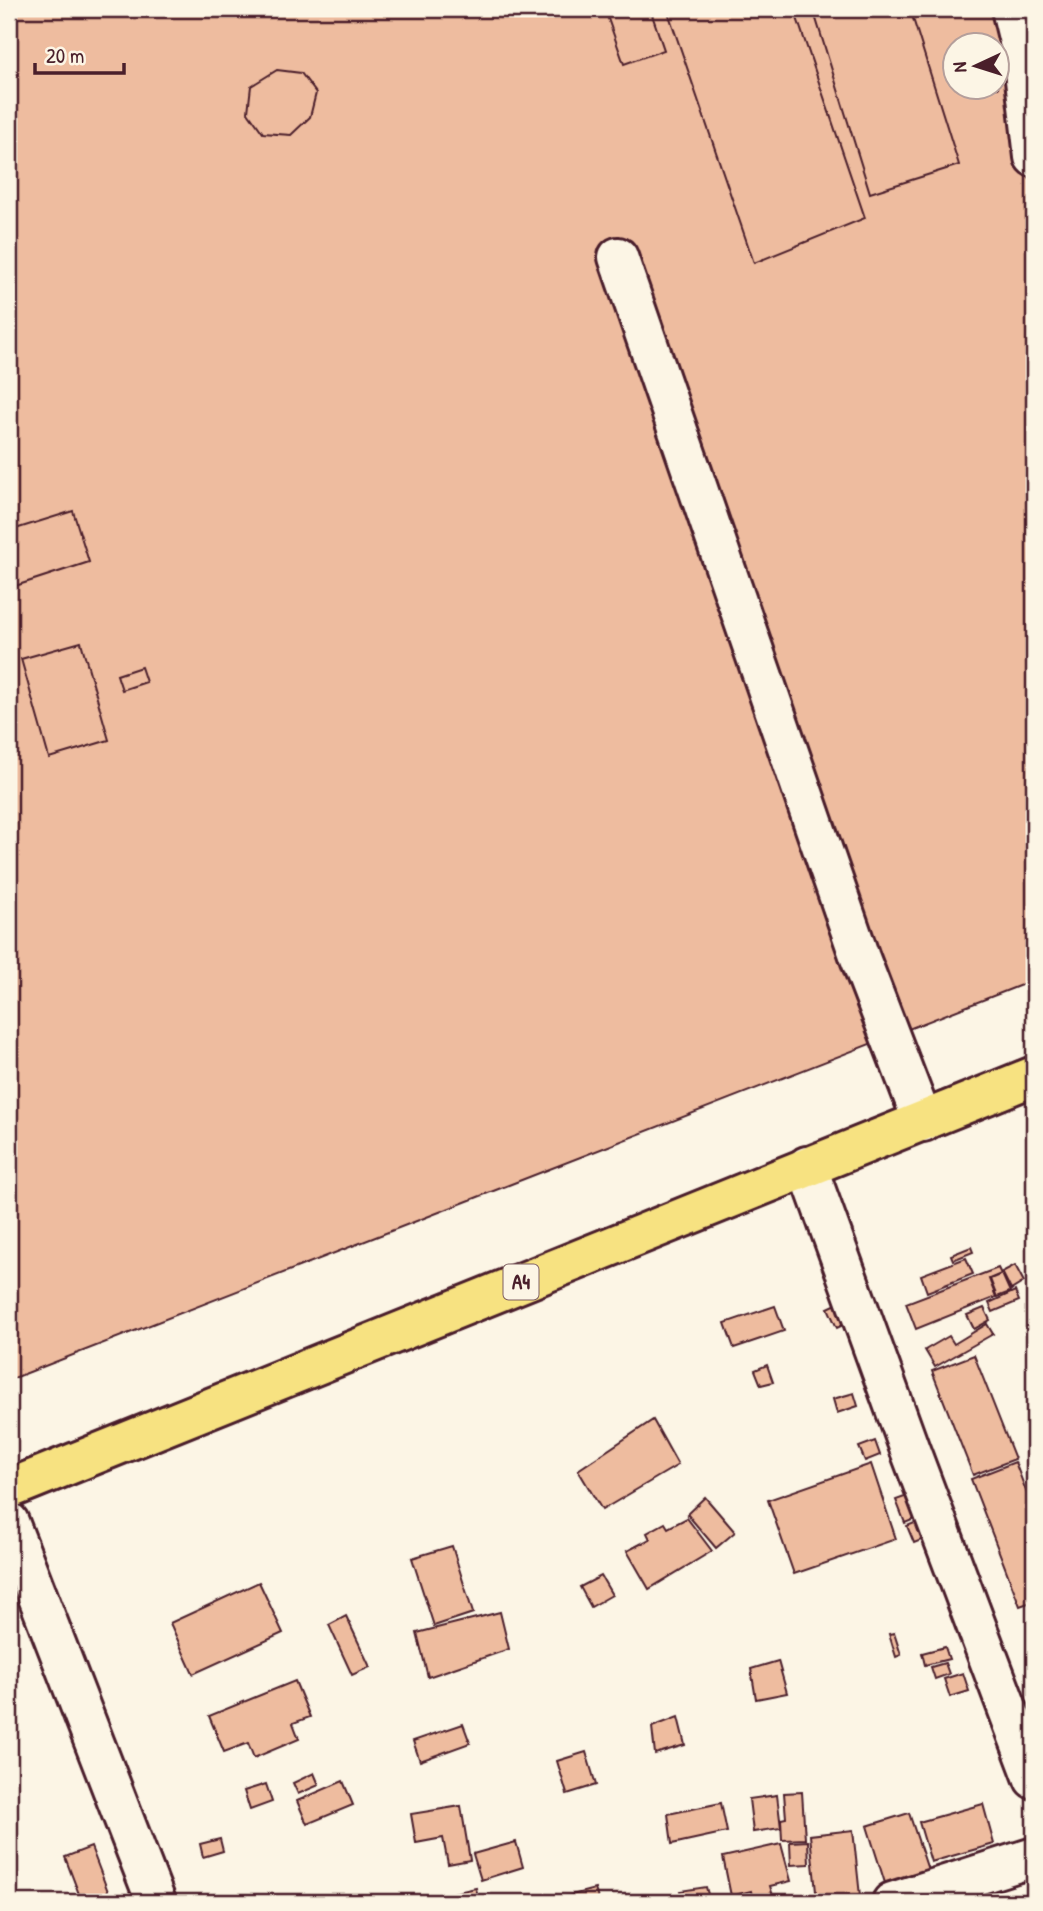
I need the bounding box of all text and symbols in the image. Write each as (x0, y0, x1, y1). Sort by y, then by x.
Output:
scale bar (35, 32, 124, 76)
north arrow (942, 32, 1012, 102)
text: 20 m (46, 41, 84, 70)
text: N (946, 61, 972, 73)
road number: A4 (504, 1264, 538, 1300)

